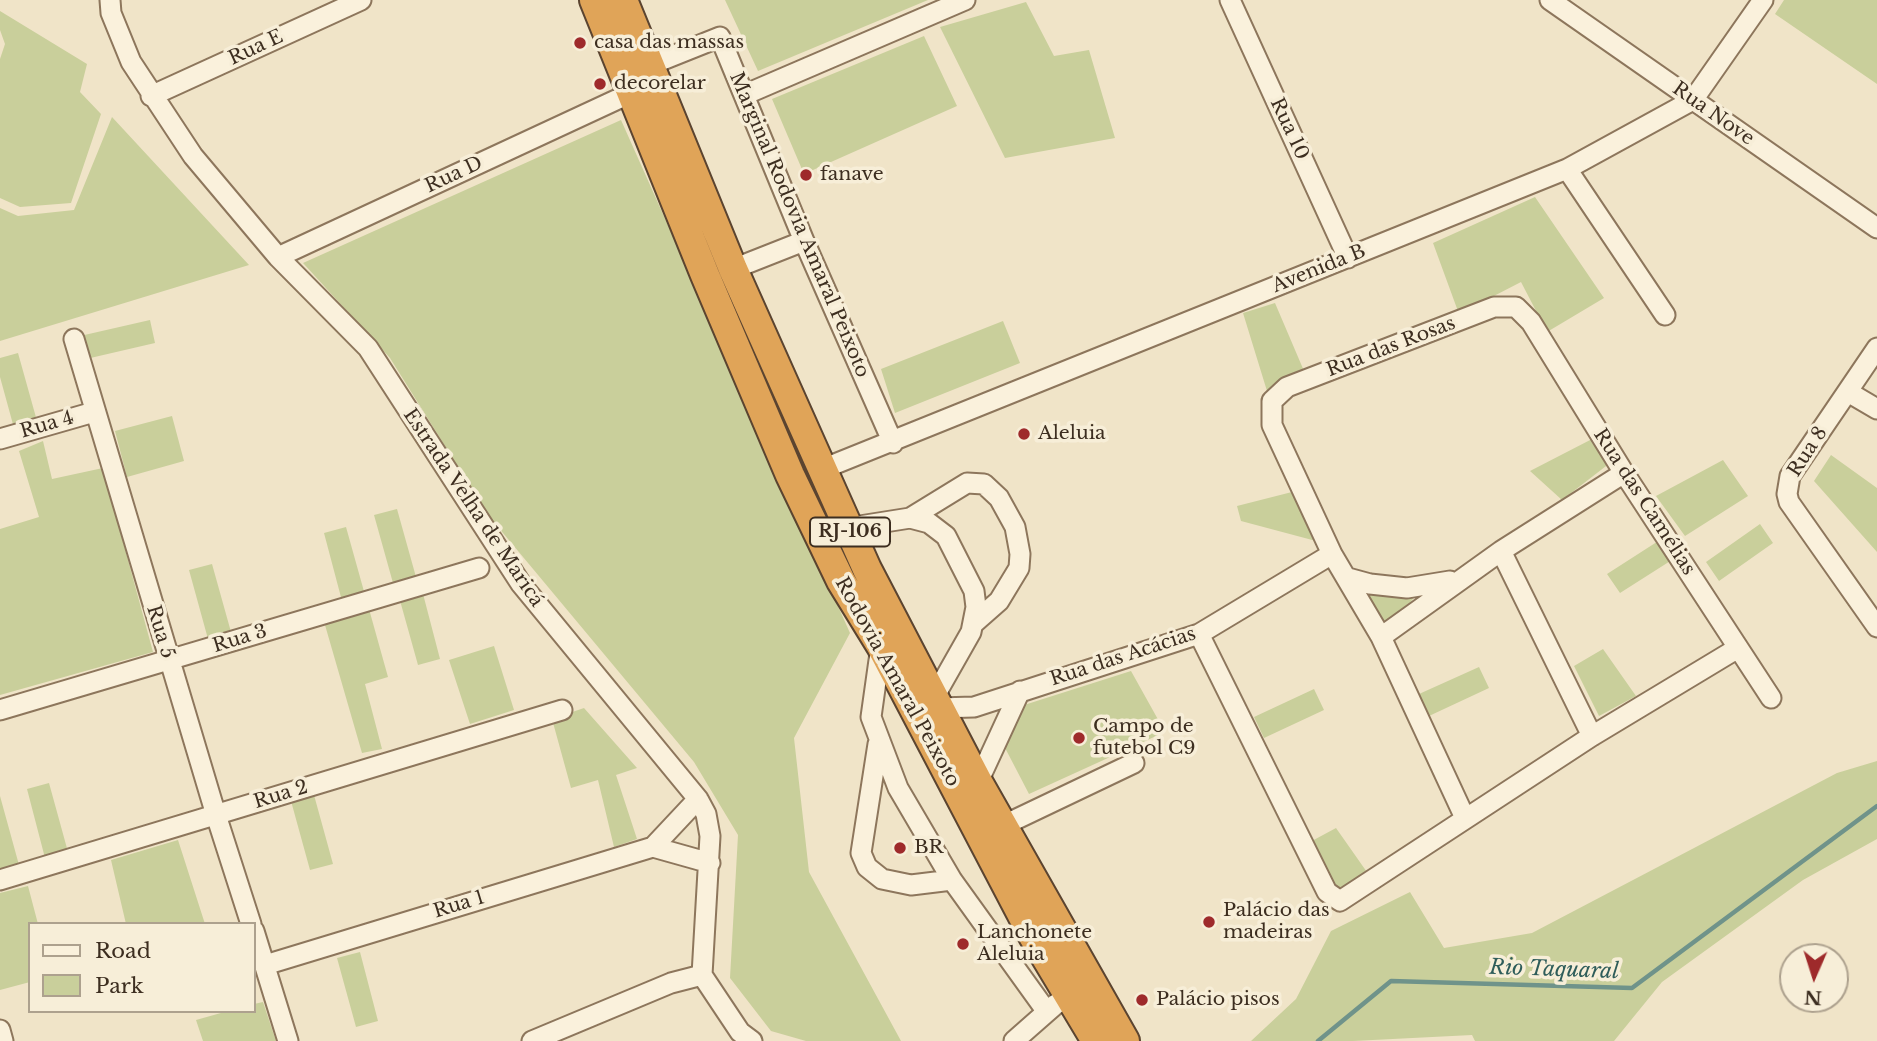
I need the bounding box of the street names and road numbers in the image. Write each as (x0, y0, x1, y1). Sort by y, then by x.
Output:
street label: Rua E (225, 26, 287, 70)
street label: Marginal Rodovia Amaral Peixoto (724, 69, 874, 381)
street label: Rua Nove (1668, 78, 1758, 150)
street label: Rua 10 (1265, 94, 1313, 164)
street label: Rua D (422, 152, 486, 198)
street label: Avenida B (1269, 240, 1369, 298)
street label: Rua das Rosas (1323, 312, 1459, 382)
street label: Estrada Velha de Maricá (398, 405, 548, 611)
street label: Rua 4 (18, 406, 76, 444)
street label: Rua 8 (1783, 423, 1833, 481)
street label: Rua das Camélias (1588, 425, 1700, 579)
road number: RJ-106 (810, 518, 890, 546)
street label: Rodovia Amaral Peixoto (830, 573, 964, 791)
street label: Rua 5 (141, 603, 179, 661)
street label: Rua 3 (210, 620, 270, 658)
street label: Rua das Acácias (1047, 623, 1199, 691)
street label: Rua 2 (251, 776, 311, 814)
street label: Rua 1 (431, 886, 487, 924)

